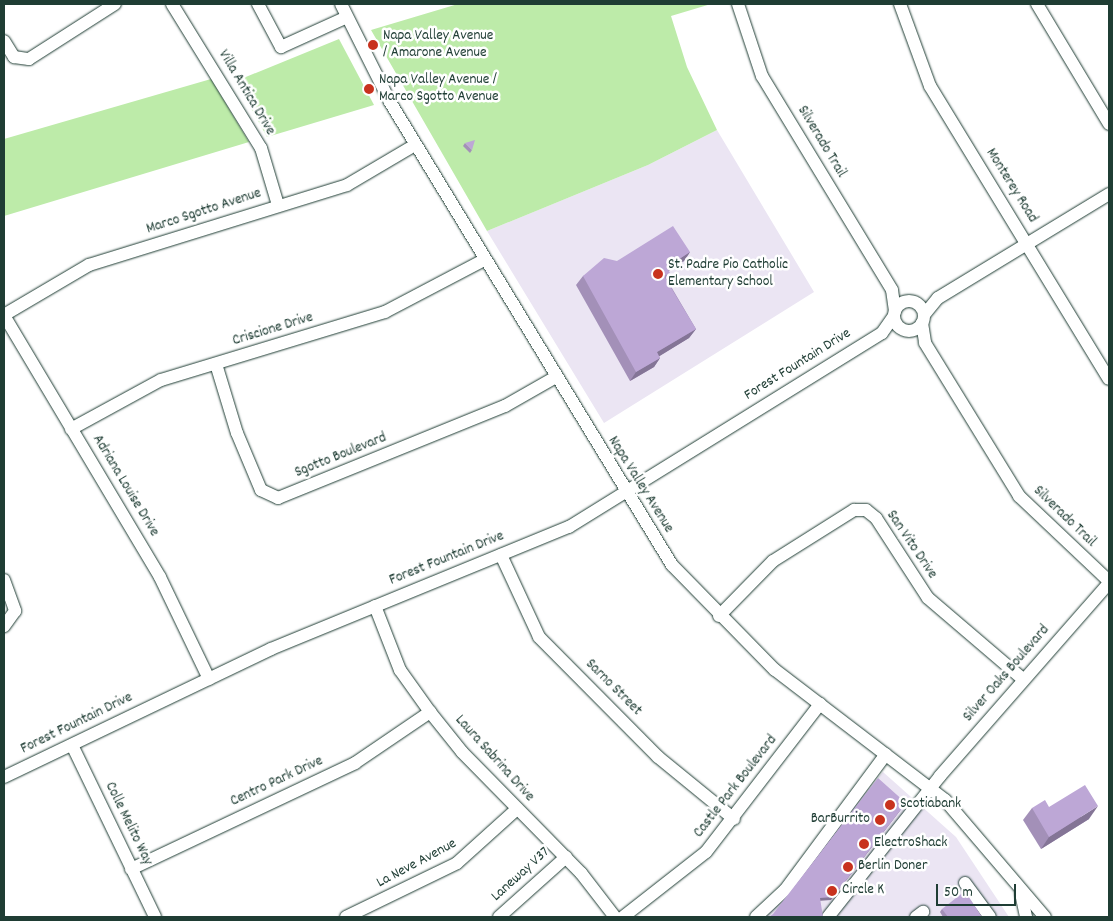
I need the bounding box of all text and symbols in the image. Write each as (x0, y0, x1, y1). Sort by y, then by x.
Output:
place label: Napa Valley Avenue / Amarone Avenue (383, 27, 493, 62)
marker: Napa Valley Avenue / Amarone Avenue (367, 39, 379, 51)
street label: Villa Antica Drive (213, 47, 279, 139)
place label: Napa Valley Avenue / Marco Sgotto Avenue (379, 71, 499, 106)
marker: Napa Valley Avenue / Marco Sgotto Avenue (363, 83, 375, 95)
street label: Silverado Trail (793, 103, 849, 181)
street label: Monterey Road (981, 146, 1041, 226)
street label: Marco Sgotto Avenue (144, 185, 264, 239)
place label: St. Padre Pio Catholic Elementary School (668, 256, 788, 291)
marker: St. Padre Pio Catholic Elementary School (652, 268, 664, 280)
street label: Criscione Drive (231, 309, 315, 351)
street label: Forest Fountain Drive (741, 325, 855, 405)
street label: Sgotto Boulevard (292, 429, 390, 483)
street label: Adriana Louise Drive (88, 432, 162, 540)
street label: Napa Valley Avenue (603, 433, 677, 537)
street label: Silverado Trail (1029, 483, 1099, 551)
street label: San Vito Drive (882, 507, 940, 583)
street label: Forest Fountain Drive (387, 528, 507, 590)
street label: Silver Oaks Boulevard (960, 622, 1054, 726)
street label: Sarno Street (581, 656, 645, 720)
street label: Forest Fountain Drive (18, 689, 136, 759)
street label: Laura Sabrina Drive (450, 712, 538, 806)
street label: Castle Park Boulevard (690, 732, 782, 842)
street label: Centro Park Drive (228, 753, 326, 811)
street label: Colle Melito Way (100, 779, 156, 869)
place label: Scotiabank (900, 796, 961, 814)
marker: Scotiabank (884, 799, 896, 811)
place label: BarBurrito (811, 811, 870, 829)
marker: BarBurrito (874, 814, 886, 826)
street label: La Neve Avenue (374, 835, 460, 893)
place label: ElectroShack (874, 835, 947, 853)
marker: ElectroShack (858, 838, 870, 850)
street label: Laneway V37 (488, 844, 554, 906)
place label: Berlin Doner (858, 858, 927, 876)
marker: Berlin Doner (842, 861, 854, 873)
scale bar (938, 874, 1018, 906)
place label: Circle K (842, 882, 884, 900)
text: 50 m (944, 882, 973, 904)
marker: Circle K (826, 885, 838, 897)

